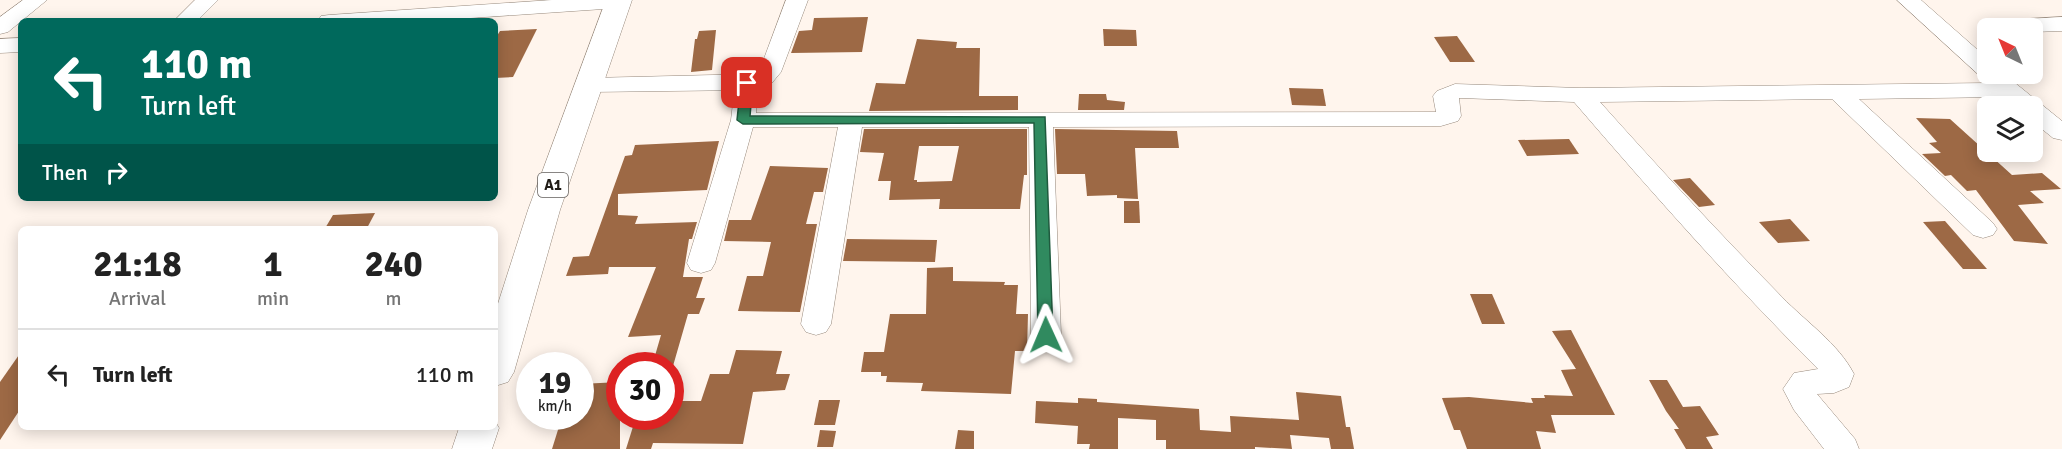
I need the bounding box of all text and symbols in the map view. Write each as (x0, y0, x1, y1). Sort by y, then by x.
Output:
north arrow (1977, 18, 2043, 84)
map controls (1977, 18, 2043, 162)
text: 110 m (141, 39, 252, 90)
icon: left (42, 42, 120, 120)
pin (721, 57, 772, 108)
icon: arrive (730, 66, 763, 99)
text: Turn left (141, 90, 236, 123)
button: layers (1977, 96, 2043, 162)
icon: right (100, 156, 133, 189)
text: Then (42, 159, 88, 186)
road number: A1 (538, 173, 568, 197)
text: 21:18 (93, 242, 182, 287)
text: 1 (263, 242, 283, 287)
text: 240 (364, 242, 423, 287)
text: Arrival (109, 286, 166, 311)
text: min (257, 286, 289, 311)
text: m (386, 286, 402, 311)
position arrow (1014, 303, 1078, 367)
speed limit sign: 30 (606, 352, 684, 430)
icon: left (42, 358, 75, 391)
text: Turn left (93, 361, 173, 388)
text: 110 m (416, 361, 474, 388)
text: 19 (539, 365, 571, 402)
text: km/h (538, 397, 572, 415)

